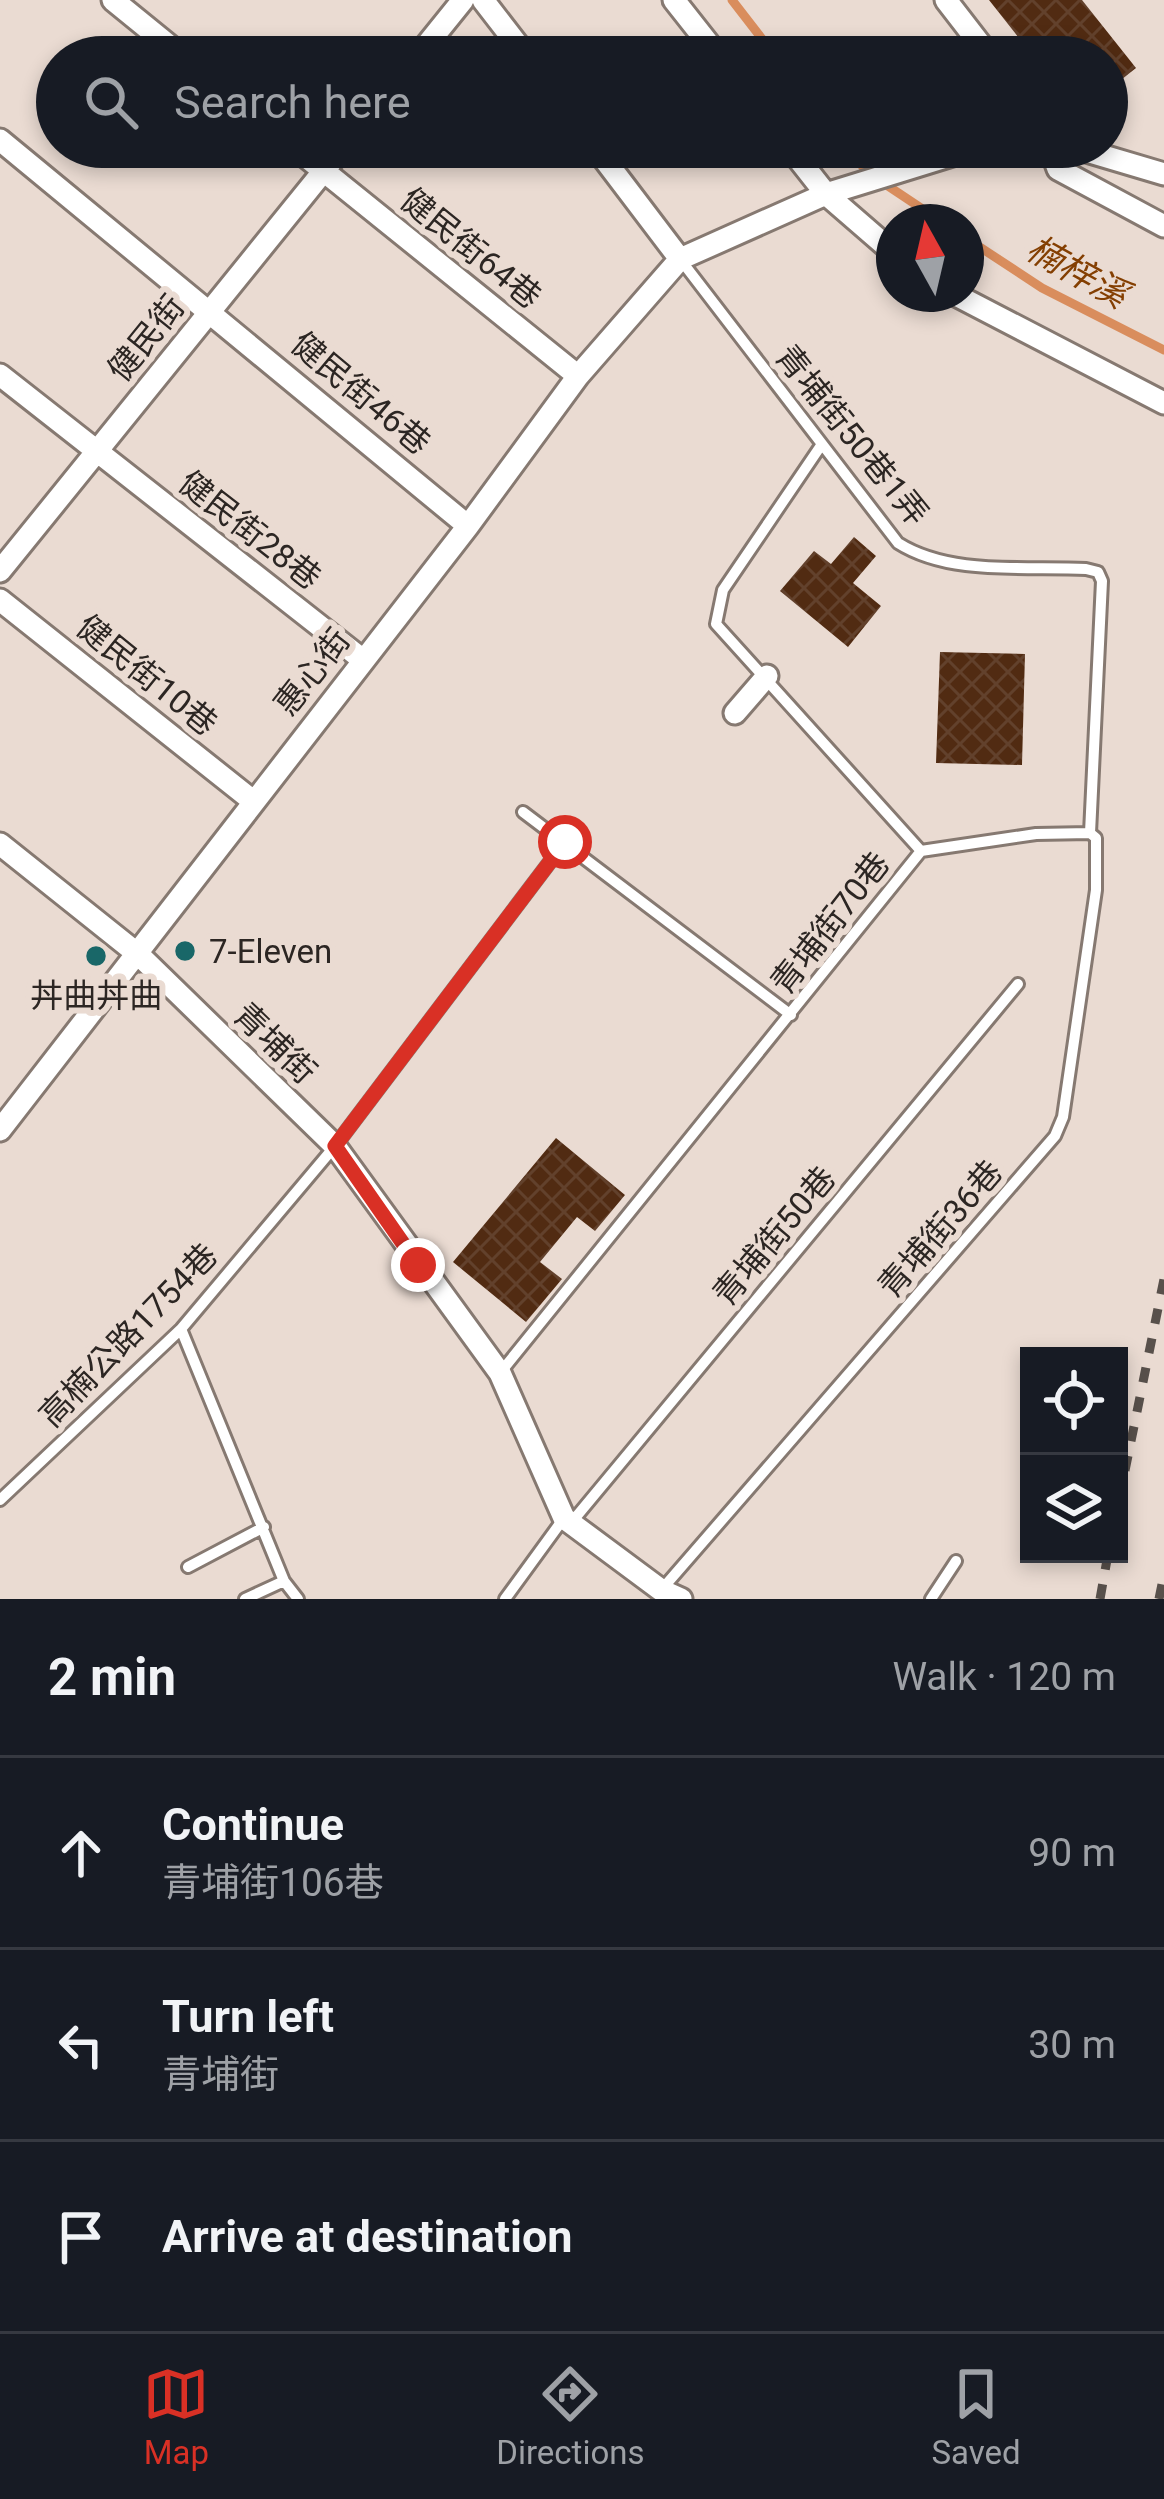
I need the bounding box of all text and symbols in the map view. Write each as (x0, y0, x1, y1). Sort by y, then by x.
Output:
search box (36, 36, 1128, 168)
icon: search (78, 69, 144, 135)
text: Search here (174, 76, 411, 129)
street label: 健民街64巷 (393, 180, 549, 316)
north arrow (876, 204, 984, 312)
water label: 楠梓溪 (1020, 227, 1139, 319)
street label: 健民街 (100, 287, 192, 389)
street label: 健民街46巷 (284, 324, 438, 462)
street label: 青埔街50巷1弄 (767, 337, 937, 533)
street label: 健民街28巷 (171, 463, 329, 597)
street label: 健民街10巷 (69, 607, 225, 743)
street label: 惠心街 (266, 621, 358, 723)
route start (538, 815, 592, 869)
street label: 青埔街70巷 (763, 844, 897, 1002)
place label: 7-Eleven (209, 932, 332, 971)
marker: 7-Eleven (172, 938, 198, 964)
marker: 丼曲丼曲 (83, 943, 109, 969)
place label: 丼曲丼曲 (30, 976, 162, 1015)
street label: 青埔街 (226, 995, 324, 1091)
street label: 青埔街36巷 (870, 1152, 1010, 1306)
street label: 青埔街50巷 (705, 1159, 843, 1313)
street label: 高楠公路1754巷 (31, 1235, 225, 1435)
route end (391, 1238, 445, 1292)
map controls (1020, 1347, 1128, 1563)
button: locate (1020, 1347, 1128, 1455)
button: layers (1020, 1455, 1128, 1563)
text: 2 min (48, 1648, 176, 1707)
text: Walk · 120 m (892, 1654, 1116, 1700)
text: Continue (162, 1798, 344, 1851)
icon: ahead (48, 1820, 114, 1886)
text: 90 m (1028, 1830, 1116, 1876)
text: 青埔街106巷 (162, 1860, 384, 1906)
text: Turn left (162, 1990, 334, 2043)
icon: left (48, 2012, 114, 2078)
text: 30 m (1028, 2022, 1116, 2068)
text: 青埔街 (162, 2052, 279, 2098)
icon: arrive (48, 2204, 114, 2270)
text: Arrive at destination (162, 2210, 573, 2263)
tab: Map (143, 2361, 209, 2472)
tab: Directions (496, 2361, 645, 2472)
tab: Saved (931, 2361, 1021, 2472)

